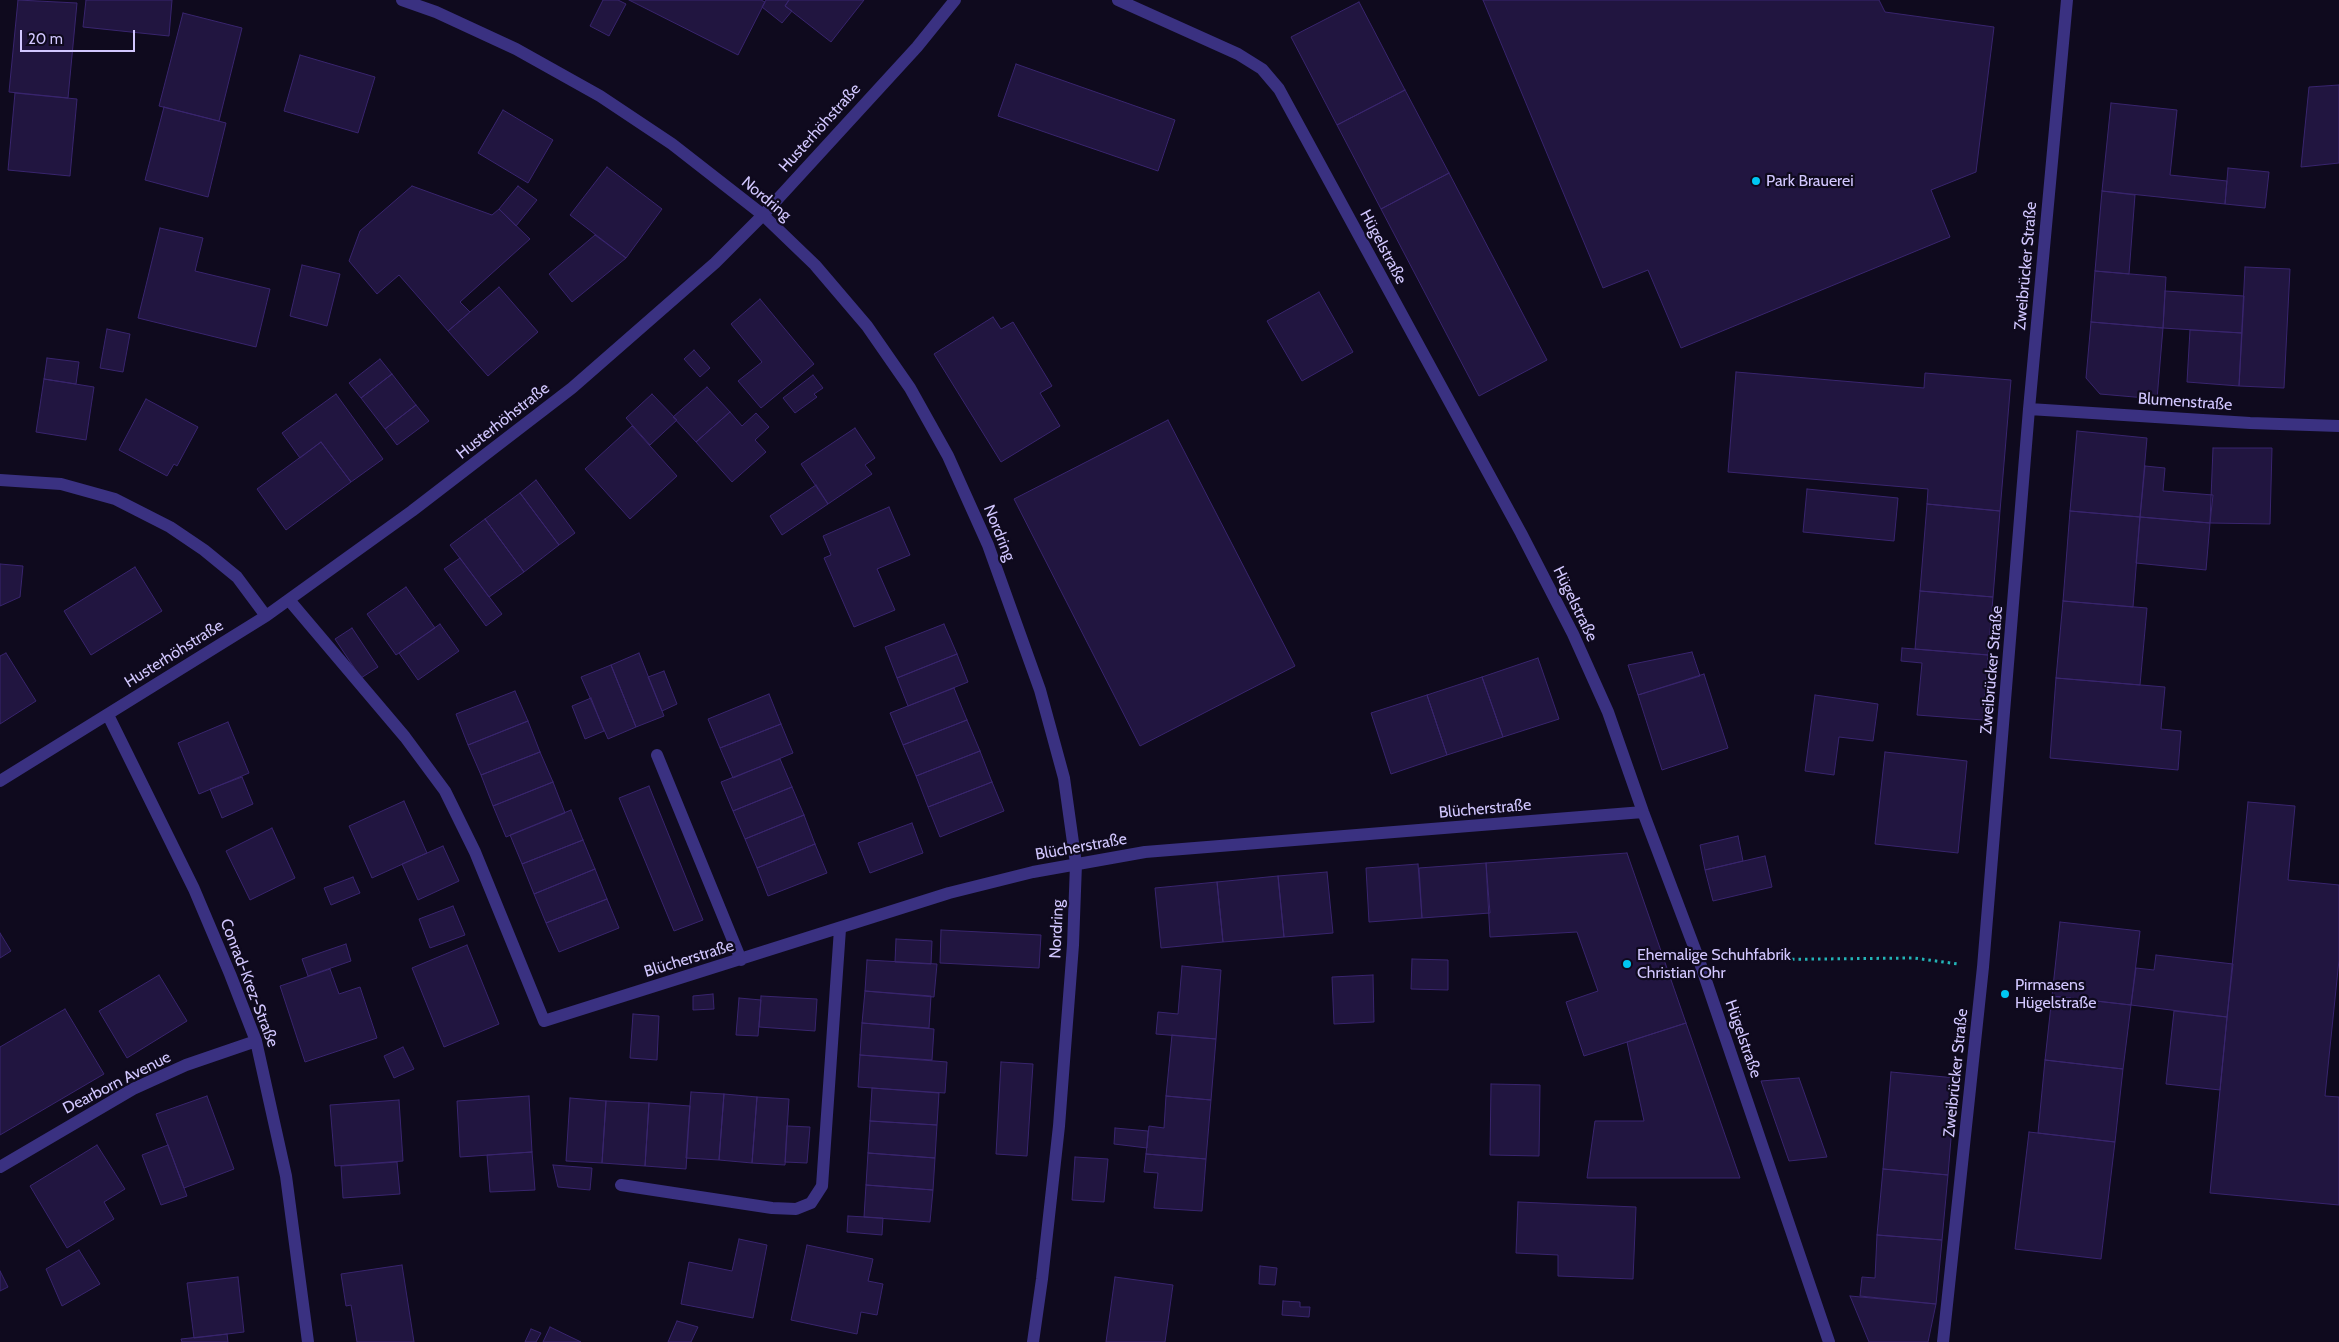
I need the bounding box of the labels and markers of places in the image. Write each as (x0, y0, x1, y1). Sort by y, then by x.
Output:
place label: Park Brauerei (1766, 171, 1854, 191)
marker: Park Brauerei (1750, 175, 1762, 187)
place label: Ehemalige Schuhfabrik Christian Ohr (1637, 945, 1791, 983)
marker: Ehemalige Schuhfabrik Christian Ohr (1621, 958, 1633, 970)
place label: Pirmasens Hügelstraße (2015, 975, 2096, 1013)
marker: Pirmasens Hügelstraße (1999, 988, 2011, 1000)

